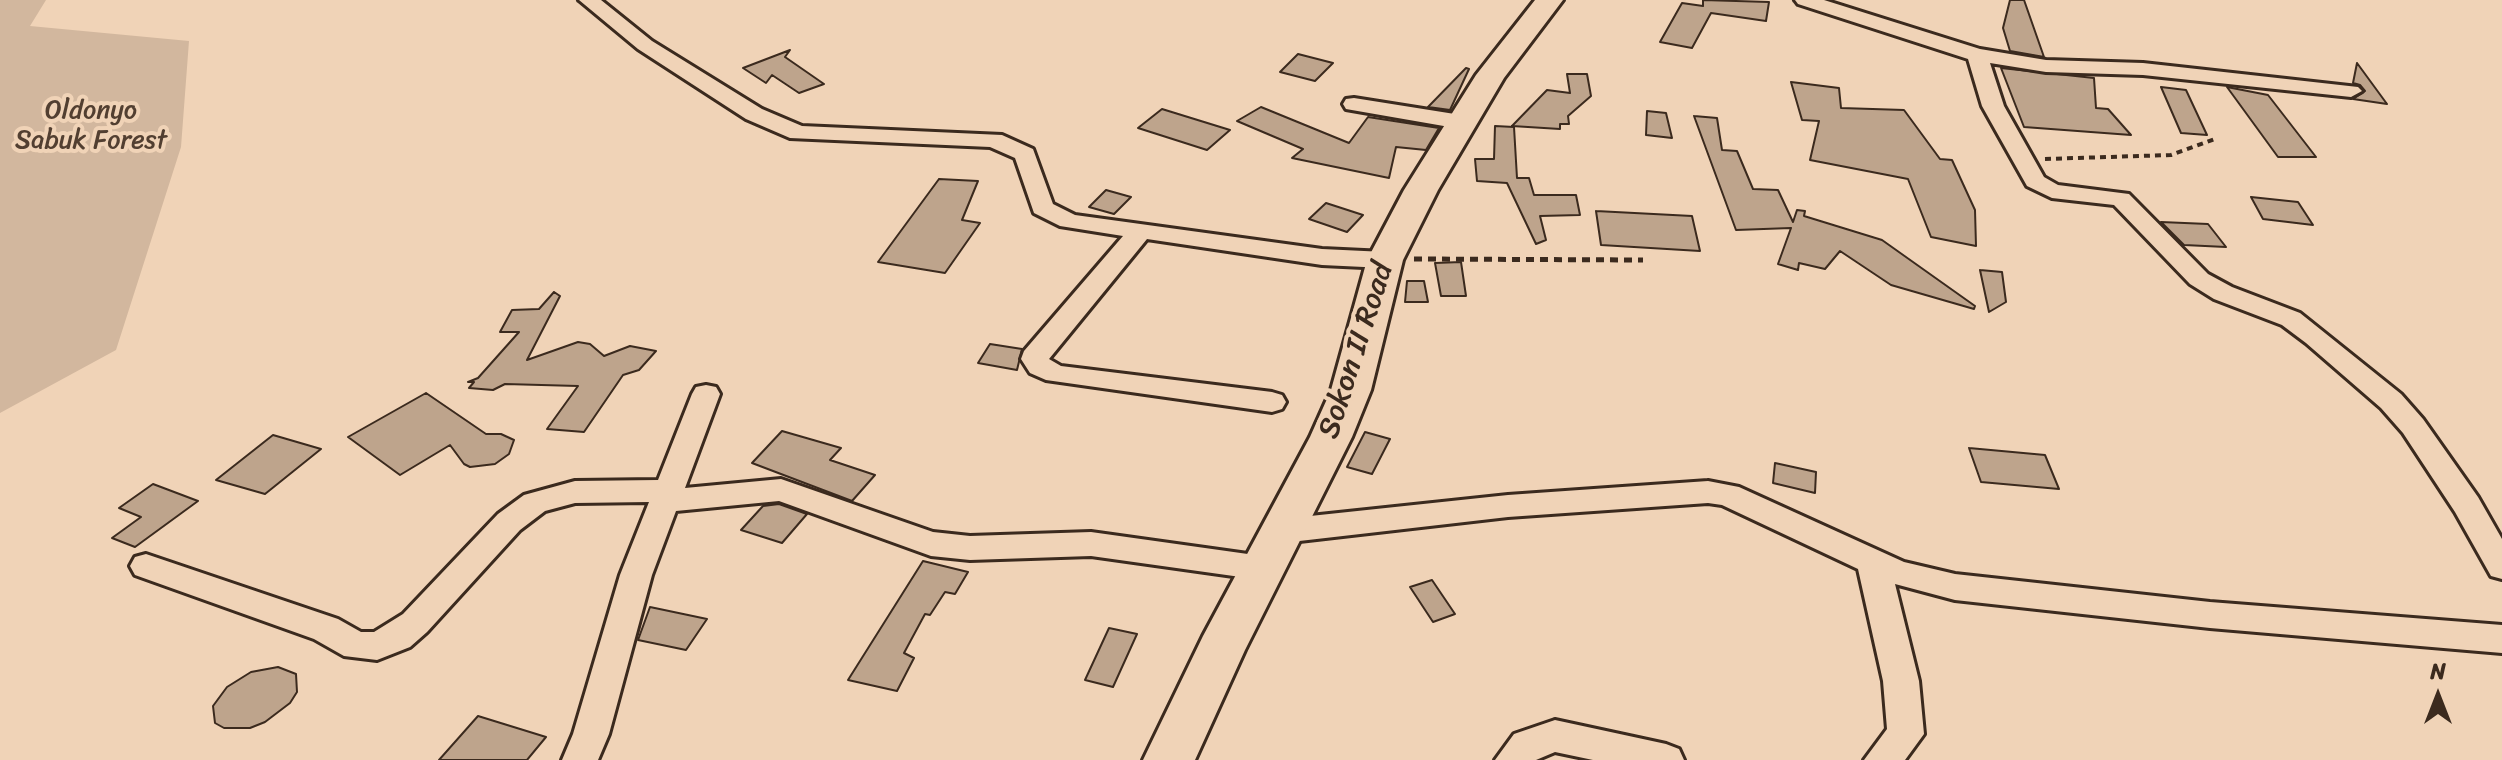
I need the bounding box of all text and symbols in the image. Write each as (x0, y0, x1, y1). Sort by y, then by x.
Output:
park label: Oldonyo Sabuk Forest (15, 95, 167, 156)
street label: Sokon II Road (1312, 259, 1402, 443)
text: N (2430, 652, 2446, 691)
north arrow (2398, 656, 2478, 736)

